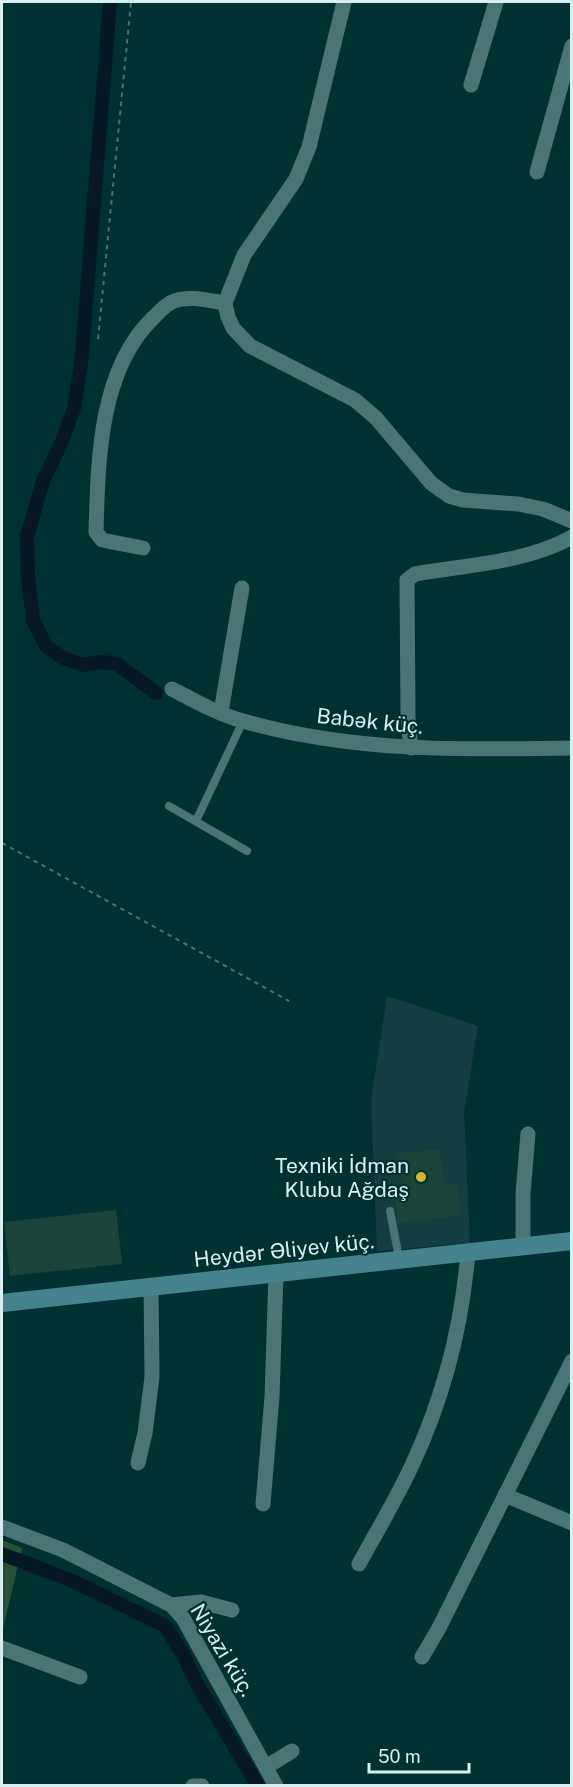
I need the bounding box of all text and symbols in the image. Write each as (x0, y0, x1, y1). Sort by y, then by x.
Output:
street label: Babək küç. (316, 703, 424, 739)
place label: Texniki İdman Klubu Ağdaş (275, 1153, 409, 1202)
marker: Texniki İdman Klubu Ağdaş (414, 1170, 428, 1184)
street label: Heydər Əliyev küç. (193, 1228, 375, 1272)
street label: Niyazi küç. (186, 1599, 260, 1701)
scale bar (369, 1736, 470, 1774)
text: 50 m (378, 1746, 421, 1767)

